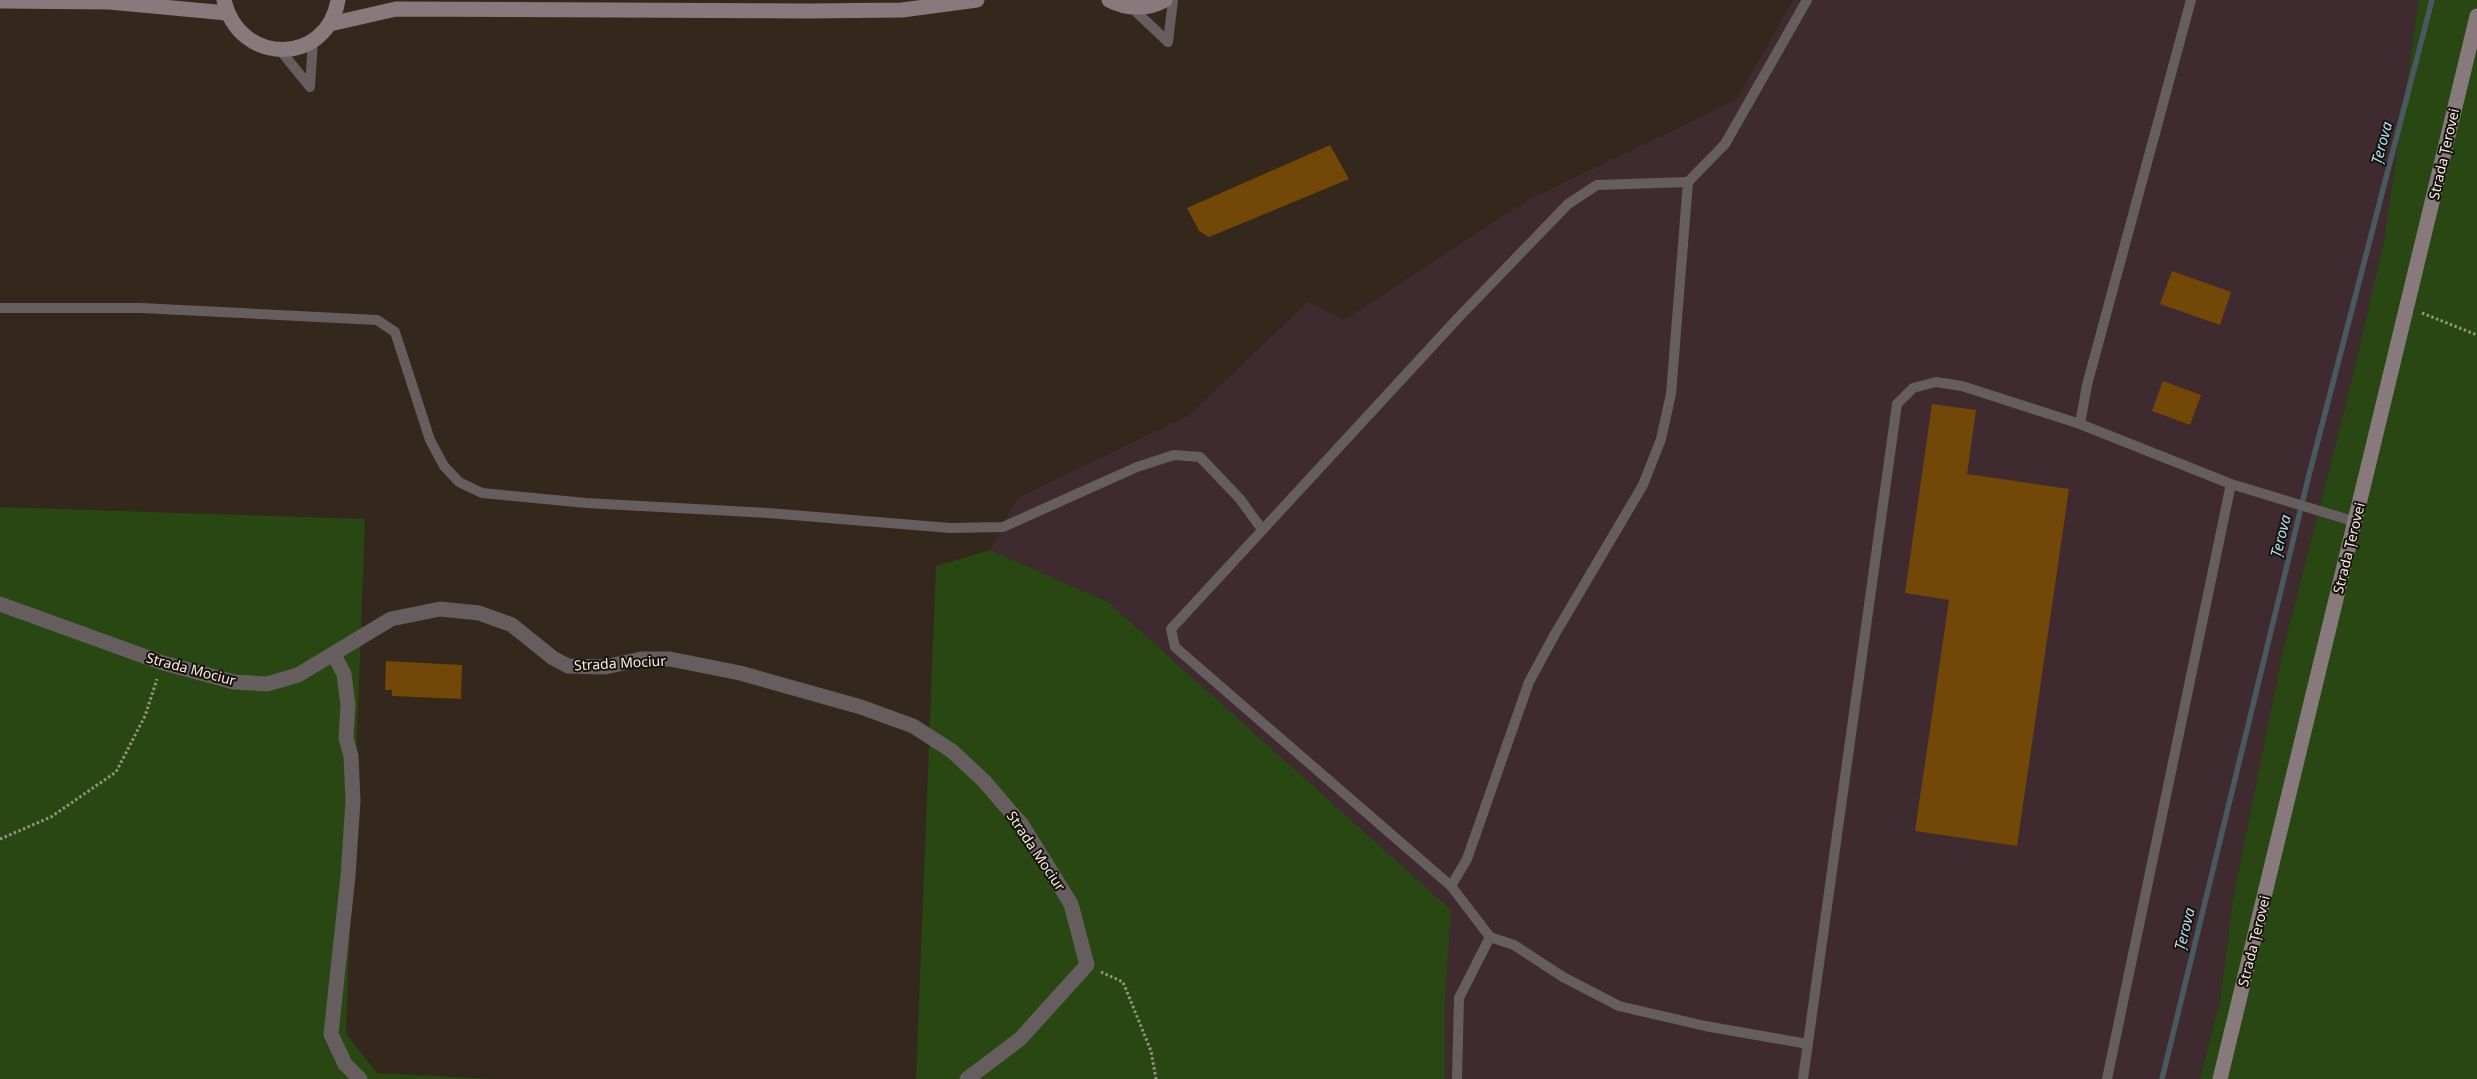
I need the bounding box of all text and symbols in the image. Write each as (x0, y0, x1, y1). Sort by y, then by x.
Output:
street label: Strada Țerovei (2424, 106, 2463, 201)
water label: Țerova (2366, 119, 2396, 166)
street label: Strada Țerovei (2328, 500, 2369, 595)
water label: Țerova (2265, 512, 2295, 559)
street label: Strada Mociur (144, 647, 238, 690)
street label: Strada Mociur (573, 651, 667, 674)
street label: Strada Mociur (1003, 807, 1070, 894)
street label: Strada Țerovei (2233, 893, 2274, 988)
water label: Țerova (2169, 905, 2199, 952)

